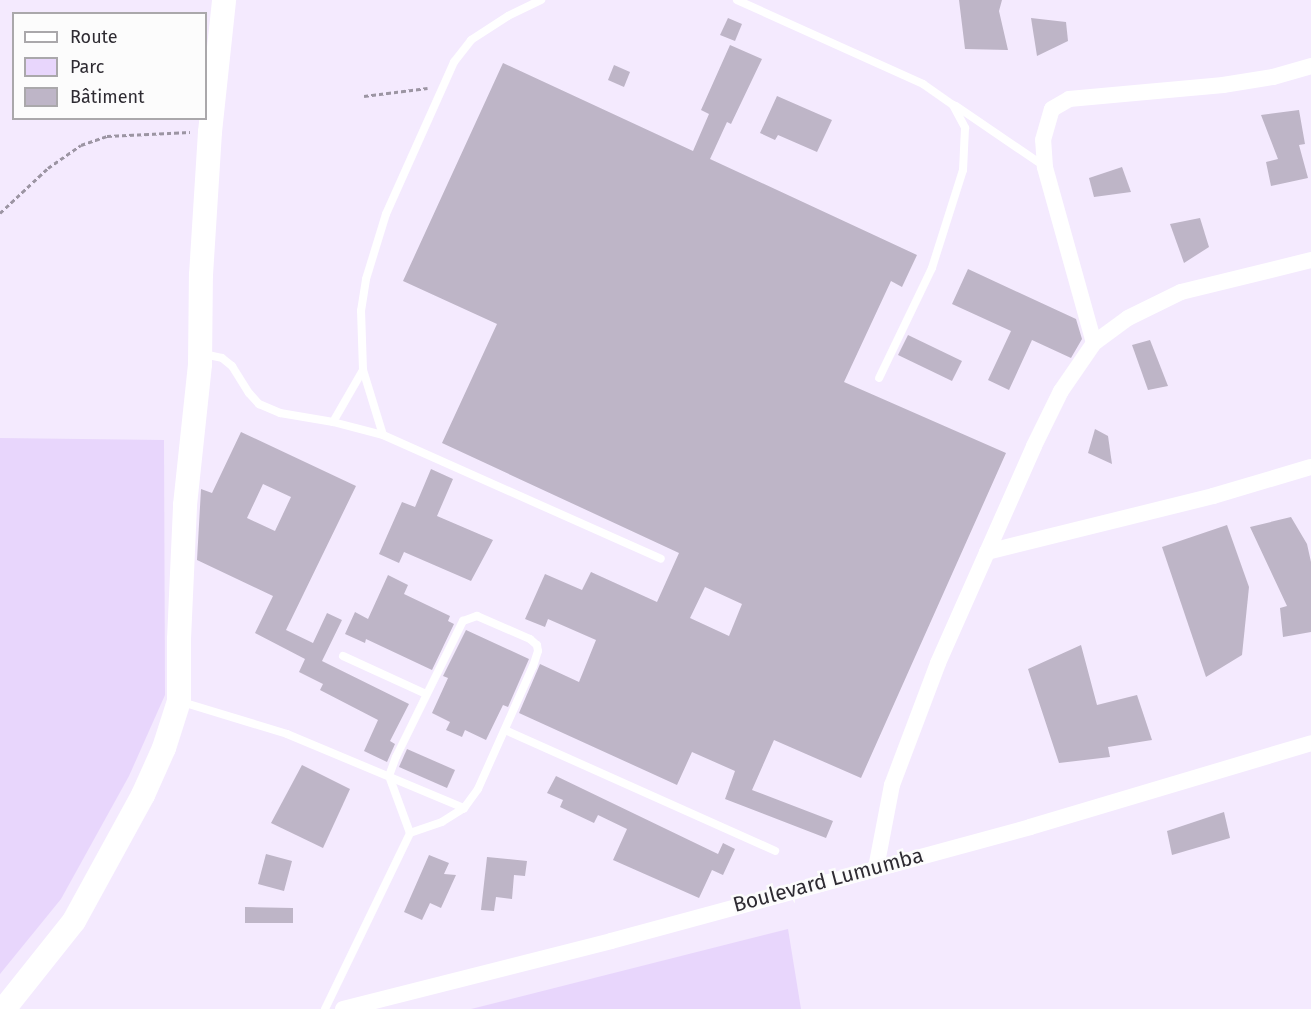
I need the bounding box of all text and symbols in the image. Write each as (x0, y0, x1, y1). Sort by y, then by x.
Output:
legend (12, 12, 207, 120)
text: Route (70, 26, 118, 48)
text: Parc (70, 56, 104, 78)
text: Bâtiment (70, 86, 145, 108)
street label: Boulevard Lumumba (730, 842, 926, 918)

